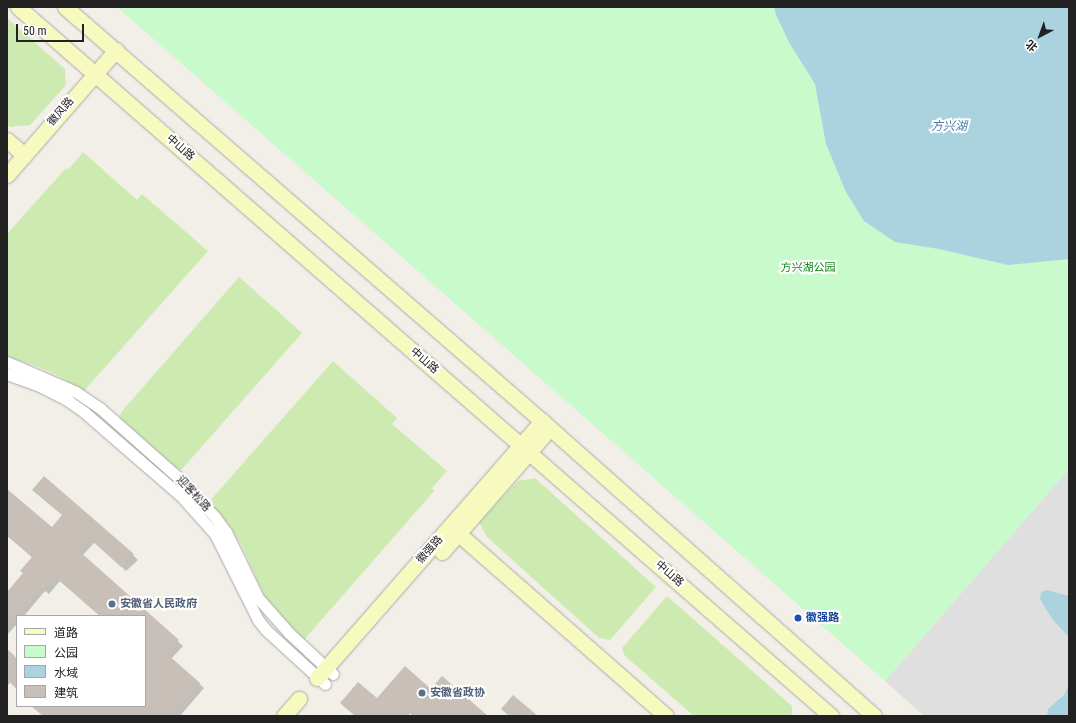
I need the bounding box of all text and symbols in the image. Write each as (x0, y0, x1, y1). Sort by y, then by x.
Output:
scale bar (18, 16, 86, 42)
north arrow (1020, 16, 1060, 56)
text: 50 m (23, 24, 47, 38)
text: 北 (1023, 37, 1040, 54)
street label: 徽风路 (45, 95, 77, 129)
water label: 方兴湖 (931, 120, 967, 134)
street label: 中山路 (163, 132, 197, 164)
park label: 方兴湖公园 (781, 261, 835, 275)
street label: 中山路 (407, 345, 441, 377)
street label: 迎客松路 (173, 473, 213, 515)
street label: 徽强路 (414, 533, 446, 567)
street label: 中山路 (652, 558, 686, 590)
place label: 安徽省人民政府 (120, 597, 197, 611)
marker: 安徽省人民政府 (107, 599, 117, 609)
place label: 徽强路 (806, 611, 839, 625)
marker: 徽强路 (793, 613, 803, 623)
legend (16, 615, 146, 707)
text: 道路 (54, 626, 78, 640)
text: 公园 (54, 646, 78, 660)
text: 水域 (54, 666, 78, 680)
text: 建筑 (54, 686, 78, 700)
place label: 安徽省政协 (430, 686, 485, 700)
marker: 安徽省政协 (417, 688, 427, 698)

